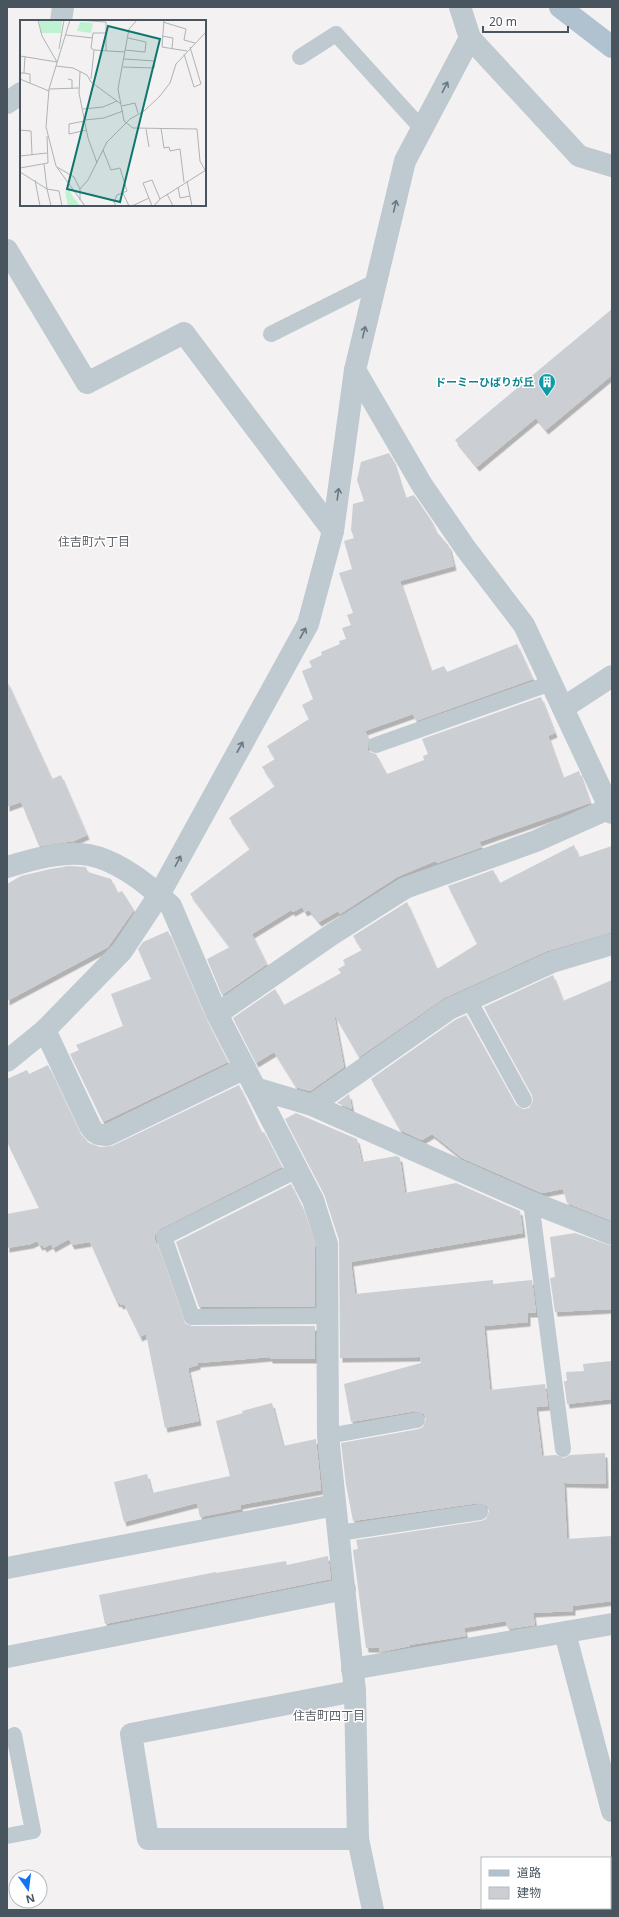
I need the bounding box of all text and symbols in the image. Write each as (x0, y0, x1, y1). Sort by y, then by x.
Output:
scale bar (483, 8, 568, 34)
text: 20 m (489, 13, 517, 30)
inset map (20, 20, 206, 206)
one-way arrow (442, 81, 449, 93)
one-way arrow (391, 200, 399, 213)
one-way arrow (361, 326, 369, 339)
building icon: ドーミーひばりが丘 (537, 372, 557, 397)
place label: ドーミーひばりが丘 (435, 374, 534, 389)
one-way arrow (334, 488, 342, 501)
district label: 住吉町六丁目 (58, 533, 130, 550)
one-way arrow (299, 627, 307, 639)
one-way arrow (237, 741, 244, 753)
one-way arrow (174, 855, 182, 867)
district label: 住吉町四丁目 (293, 1707, 365, 1724)
legend (481, 1857, 611, 1909)
text: 道路 (517, 1864, 541, 1881)
north arrow (8, 1869, 48, 1909)
text: 建物 (517, 1884, 541, 1901)
text: N (24, 1891, 37, 1908)

